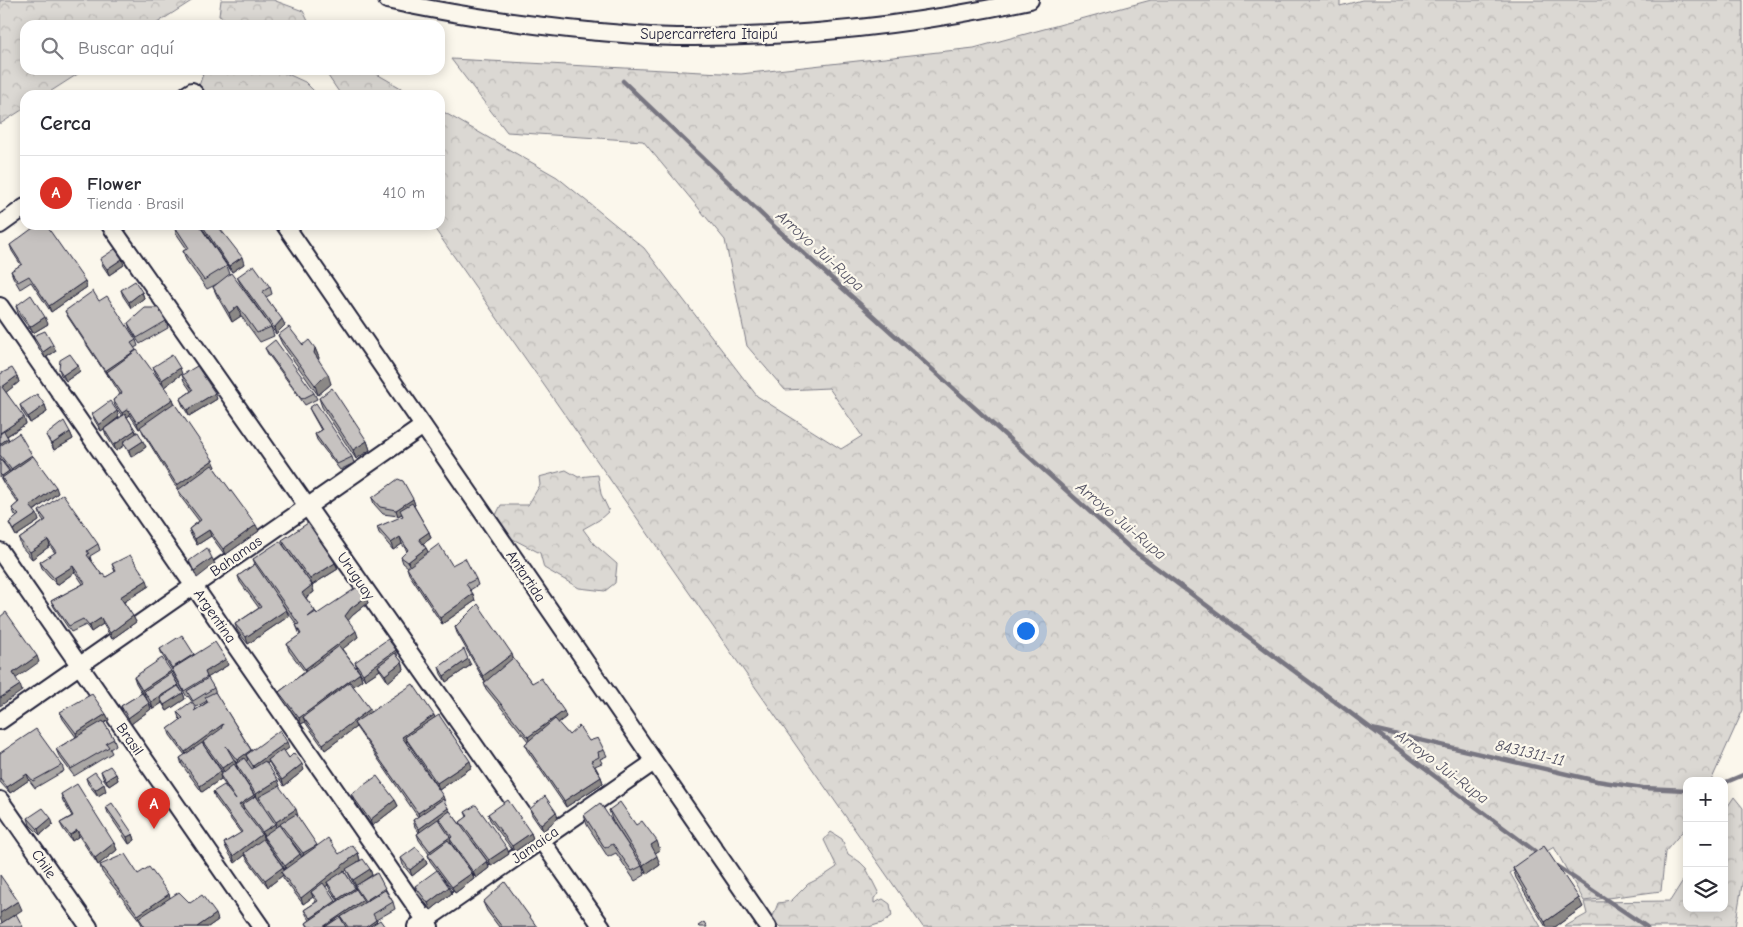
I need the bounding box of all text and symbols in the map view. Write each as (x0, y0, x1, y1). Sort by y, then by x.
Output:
search box (20, 20, 445, 75)
street label: Supercarretera Itaipú (640, 25, 778, 43)
icon: search (38, 34, 66, 62)
text: Buscar aquí (78, 37, 174, 59)
text: Cerca (40, 111, 91, 135)
text: Flower (87, 173, 141, 195)
text: A (52, 184, 60, 202)
text: 410 m (383, 184, 425, 202)
text: Tienda · Brasil (87, 195, 184, 213)
water label: Arroyo Jui-Rupa (772, 206, 867, 295)
water label: Arroyo Jui-Rupa (1072, 478, 1169, 564)
street label: Bahamas (207, 532, 265, 580)
street label: Antartida (502, 547, 550, 605)
street label: Uruguay (333, 549, 379, 604)
street label: Argentina (190, 586, 240, 646)
your location (1013, 618, 1039, 644)
street label: Brasil (112, 719, 148, 759)
water label: Arroyo Jui-Rupa (1391, 726, 1492, 808)
water label: 8431311-11 (1494, 736, 1566, 770)
map controls (1683, 777, 1728, 912)
button: + (1683, 777, 1728, 822)
pin: A (138, 788, 170, 829)
street label: Jamaica (508, 822, 562, 868)
button: − (1683, 822, 1728, 867)
street label: Chile (28, 846, 61, 882)
button: layers (1683, 867, 1728, 912)

